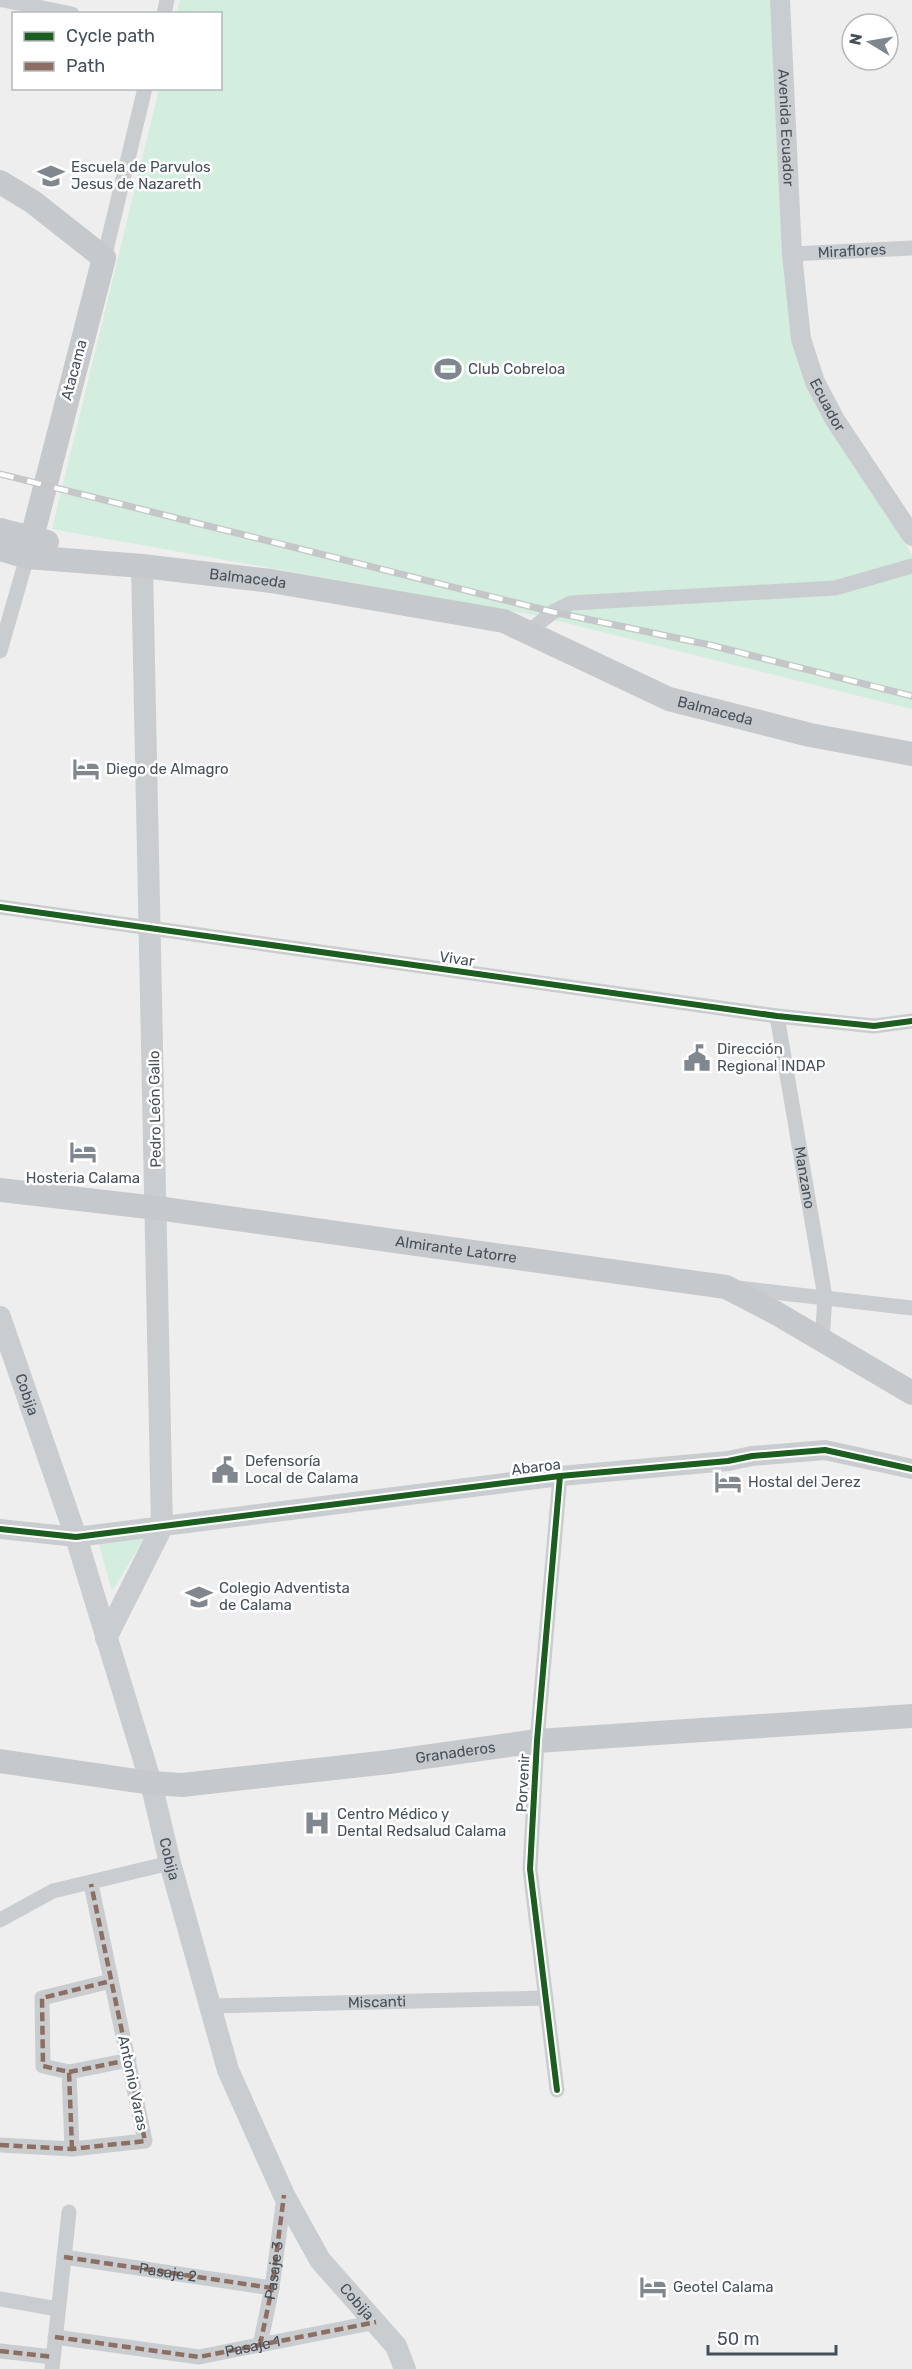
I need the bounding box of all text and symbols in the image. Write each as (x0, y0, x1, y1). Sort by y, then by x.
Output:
legend (12, 12, 222, 90)
north arrow (840, 12, 900, 72)
text: Cycle path (66, 25, 155, 47)
text: N (845, 32, 866, 47)
text: Path (66, 55, 105, 77)
street label: Avenida Ecuador (774, 69, 798, 187)
place label: Escuela de Parvulos Jesus de Nazareth (71, 158, 211, 193)
school or university icon: Escuela de Parvulos Jesus de Nazareth (36, 161, 66, 191)
street label: Miraflores (817, 240, 887, 262)
street label: Atacama (57, 338, 91, 402)
sports icon: Club Cobreloa (433, 354, 463, 384)
place label: Club Cobreloa (468, 360, 565, 378)
street label: Ecuador (806, 375, 849, 435)
street label: Balmaceda (208, 565, 288, 592)
street label: Balmaceda (675, 692, 755, 729)
hotel icon: Diego de Almagro (71, 754, 101, 784)
place label: Diego de Almagro (106, 760, 229, 778)
street label: Vivar (438, 948, 476, 970)
place label: Dirección Regional INDAP (717, 1040, 826, 1075)
public building icon: Dirección Regional INDAP (682, 1043, 712, 1073)
street label: Pedro León Gallo (145, 1050, 165, 1168)
hotel icon: Hosteria Calama (68, 1137, 98, 1167)
street label: Manzano (790, 1145, 819, 1210)
place label: Hosteria Calama (26, 1169, 140, 1187)
street label: Almirante Latorre (394, 1232, 518, 1267)
street label: Cobija (11, 1371, 42, 1418)
place label: Defensoría Local de Calama (245, 1452, 359, 1487)
public building icon: Defensoría Local de Calama (210, 1455, 240, 1485)
street label: Abaroa (510, 1455, 562, 1479)
hotel icon: Hostal del Jerez (713, 1467, 743, 1497)
place label: Hostal del Jerez (748, 1473, 861, 1491)
place label: Colegio Adventista de Calama (219, 1579, 350, 1614)
school or university icon: Colegio Adventista de Calama (184, 1582, 214, 1612)
street label: Granaderos (414, 1738, 497, 1767)
street label: Porvenir (512, 1753, 534, 1813)
place label: Centro Médico y Dental Redsalud Calama (337, 1805, 506, 1840)
hospital icon: Centro Médico y Dental Redsalud Calama (302, 1808, 332, 1838)
street label: Cobija (155, 1836, 183, 1882)
street label: Miscanti (348, 1992, 406, 2012)
street label: Antonio Varas (114, 2034, 152, 2133)
street label: Pasaje 3 (261, 2240, 287, 2301)
street label: Pasaje 2 (138, 2259, 198, 2286)
hotel icon: Geotel Calama (638, 2272, 668, 2302)
place label: Geotel Calama (673, 2278, 774, 2296)
street label: Cobija (336, 2279, 378, 2324)
scale bar (708, 2318, 836, 2356)
text: 50 m (717, 2328, 760, 2350)
street label: Pasaje 1 (223, 2332, 282, 2361)

